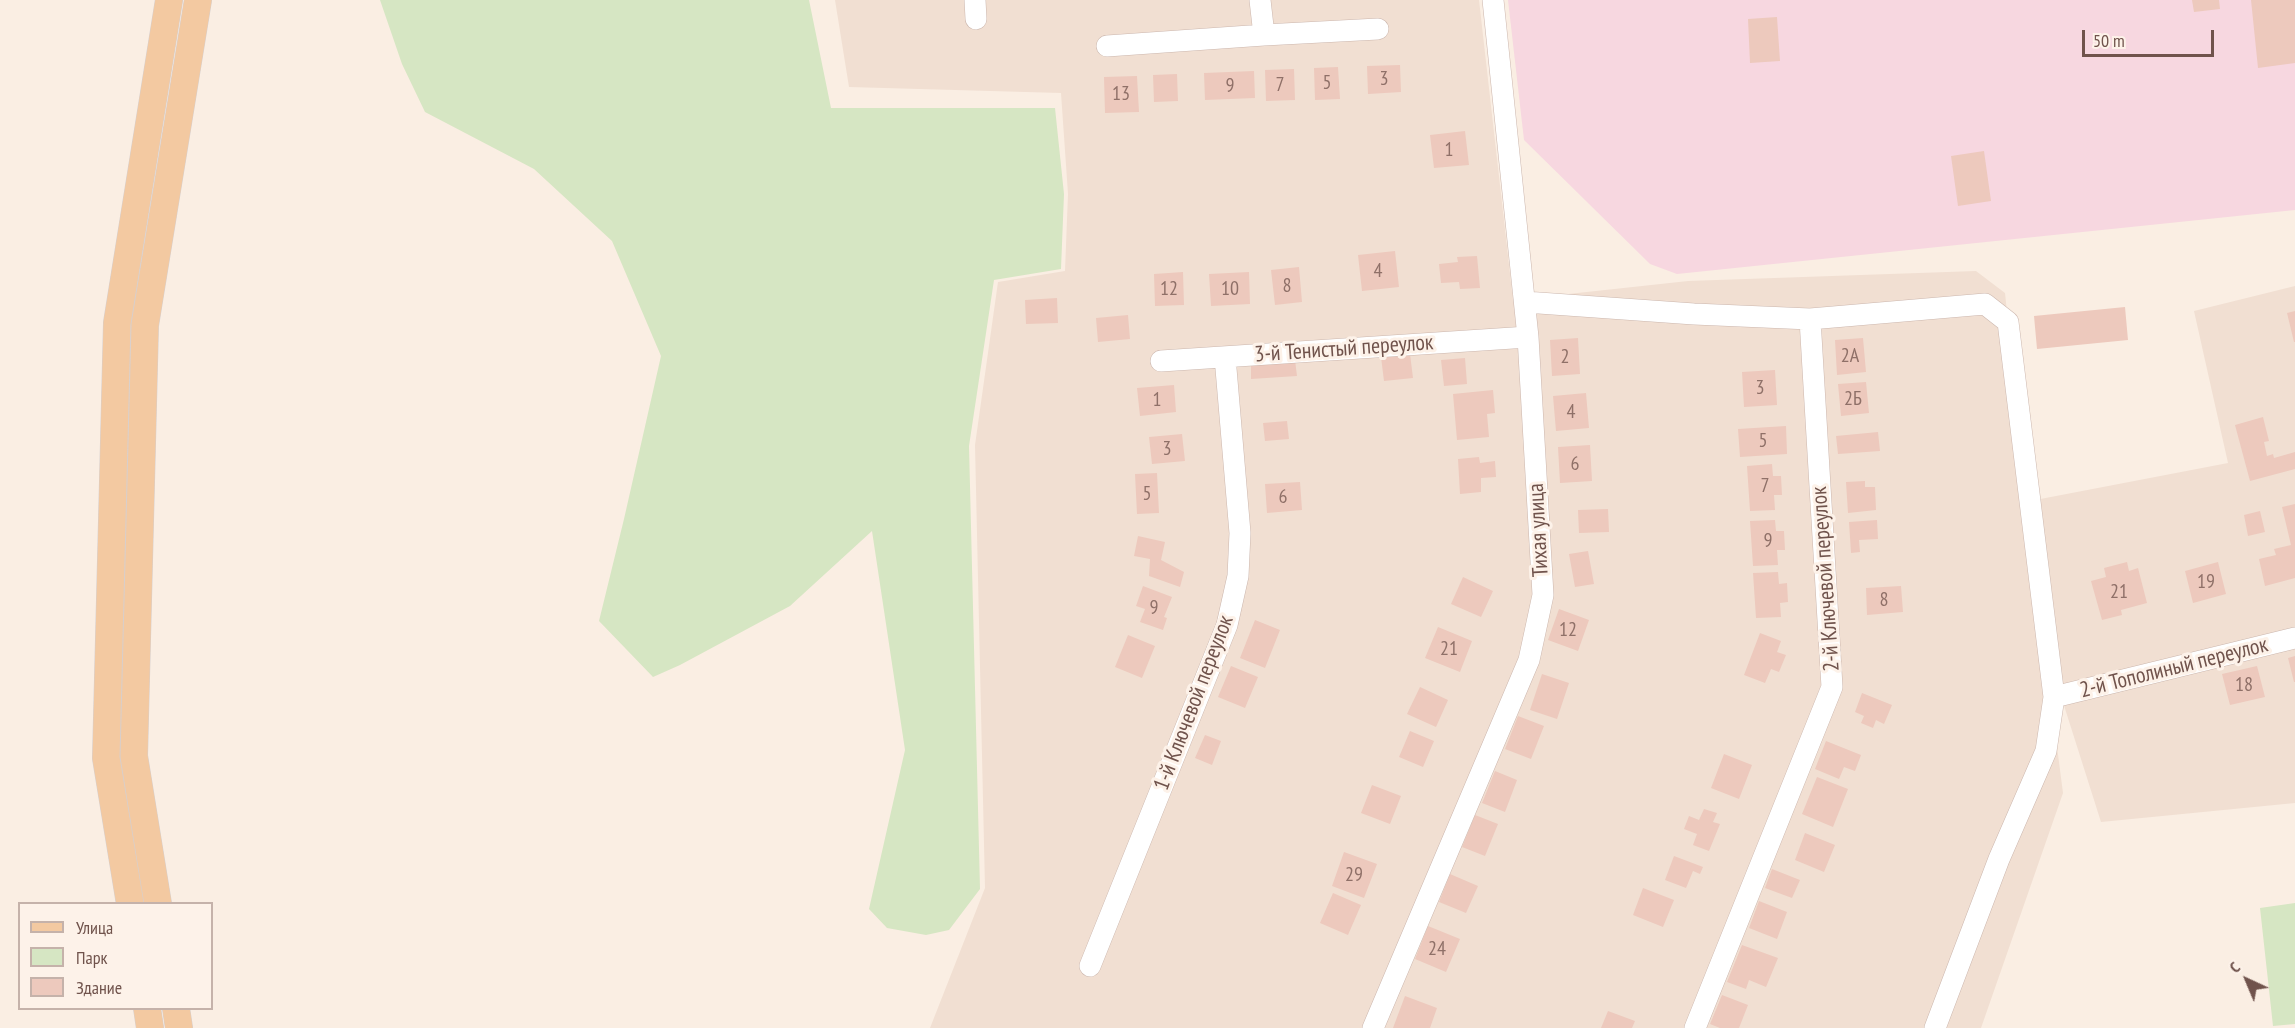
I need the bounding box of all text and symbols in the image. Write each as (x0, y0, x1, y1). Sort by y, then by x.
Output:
scale bar (2085, 18, 2217, 56)
text: 50 m (2093, 29, 2125, 52)
house number: 3 (1380, 67, 1388, 91)
house number: 5 (1323, 71, 1331, 95)
house number: 7 (1276, 73, 1284, 97)
house number: 9 (1226, 74, 1234, 98)
house number: 13 (1112, 82, 1130, 106)
house number: 1 (1445, 138, 1453, 162)
house number: 4 (1374, 259, 1382, 283)
house number: 8 (1283, 274, 1291, 298)
house number: 12 (1160, 277, 1178, 301)
house number: 10 (1221, 277, 1239, 301)
street label: 3-й Тенистый переулок (1254, 330, 1434, 368)
house number: 2А (1841, 344, 1859, 368)
house number: 2 (1561, 345, 1569, 369)
house number: 3 (1756, 376, 1764, 400)
house number: 2Б (1844, 387, 1862, 411)
house number: 1 (1153, 388, 1161, 412)
house number: 4 (1567, 400, 1575, 424)
house number: 5 (1759, 429, 1767, 453)
house number: 3 (1163, 437, 1171, 461)
house number: 6 (1571, 452, 1579, 476)
house number: 7 (1761, 474, 1769, 498)
house number: 5 (1143, 482, 1151, 506)
street label: Тихая улица (1523, 483, 1555, 577)
house number: 6 (1279, 485, 1287, 509)
street label: 2-й Ключевой переулок (1806, 486, 1846, 672)
house number: 9 (1764, 529, 1772, 553)
house number: 19 (2197, 570, 2215, 594)
house number: 21 (2110, 580, 2128, 604)
house number: 8 (1880, 588, 1888, 612)
house number: 9 (1150, 596, 1158, 620)
street label: 1-й Ключевой переулок (1148, 612, 1240, 794)
house number: 12 (1559, 618, 1577, 642)
street label: 2-й Тополиный переулок (2077, 632, 2271, 704)
house number: 21 (1440, 637, 1458, 661)
house number: 18 (2235, 673, 2253, 697)
house number: 29 (1345, 863, 1363, 887)
legend (18, 902, 213, 1010)
text: Улица (76, 916, 113, 939)
house number: 24 (1428, 937, 1446, 961)
text: Парк (76, 946, 107, 969)
north arrow (2217, 950, 2277, 1010)
text: С (2225, 957, 2244, 977)
text: Здание (76, 976, 122, 999)

